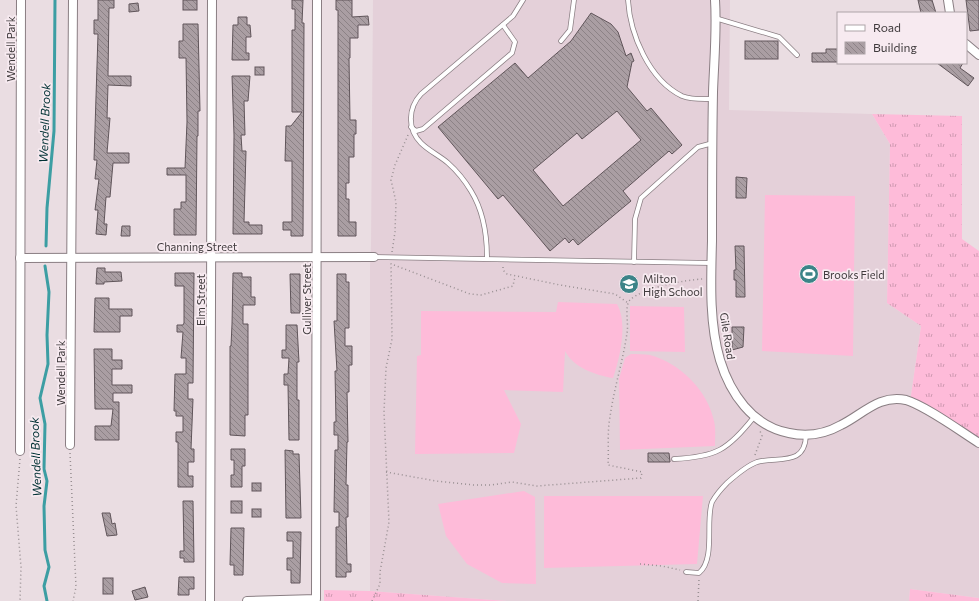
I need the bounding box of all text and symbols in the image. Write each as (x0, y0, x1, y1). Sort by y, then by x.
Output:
legend (837, 12, 967, 64)
street label: Wendell Park (4, 16, 17, 82)
text: Road (873, 20, 901, 34)
text: Building (873, 40, 917, 54)
water label: Wendell Brook (36, 83, 52, 163)
street label: Channing Street (157, 240, 238, 253)
street label: Gulliver Street (300, 263, 313, 335)
sports icon: Brooks Field (798, 263, 820, 285)
place label: Brooks Field (823, 268, 885, 281)
place label: Milton High School (643, 272, 703, 298)
street label: Elm Street (194, 273, 207, 326)
school or university icon: Milton High School (618, 273, 640, 295)
street label: Gile Road (718, 312, 738, 360)
street label: Wendell Park (54, 340, 67, 406)
water label: Wendell Brook (27, 417, 43, 497)

